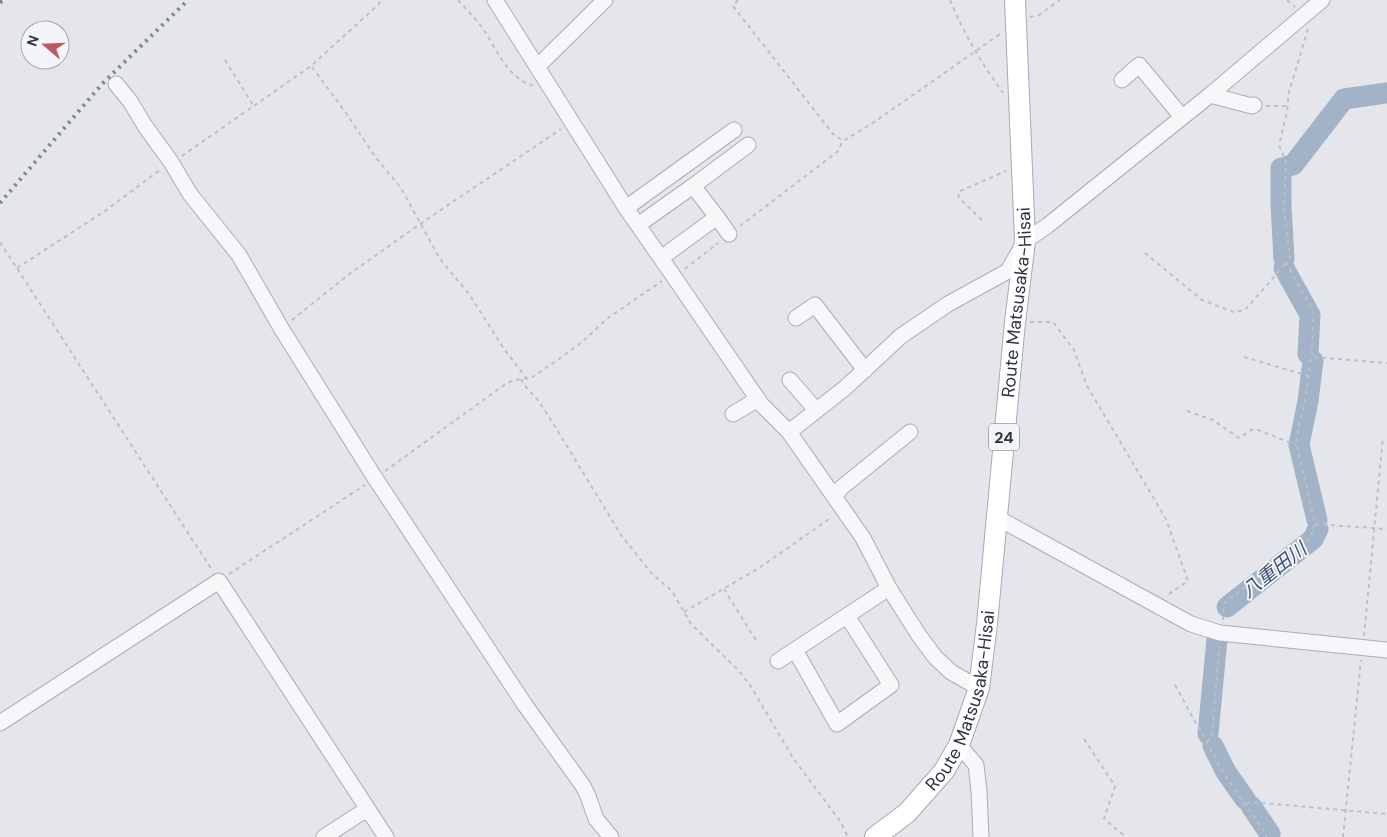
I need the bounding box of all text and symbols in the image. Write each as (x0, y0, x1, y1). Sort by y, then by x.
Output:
north arrow (20, 20, 70, 70)
text: N (23, 33, 43, 49)
street label: Route Matsusaka-Hisai (996, 207, 1037, 399)
road number: 24 (989, 424, 1019, 451)
water label: 八重田川 (1236, 536, 1313, 603)
street label: Route Matsusaka-Hisai (920, 609, 1000, 796)

